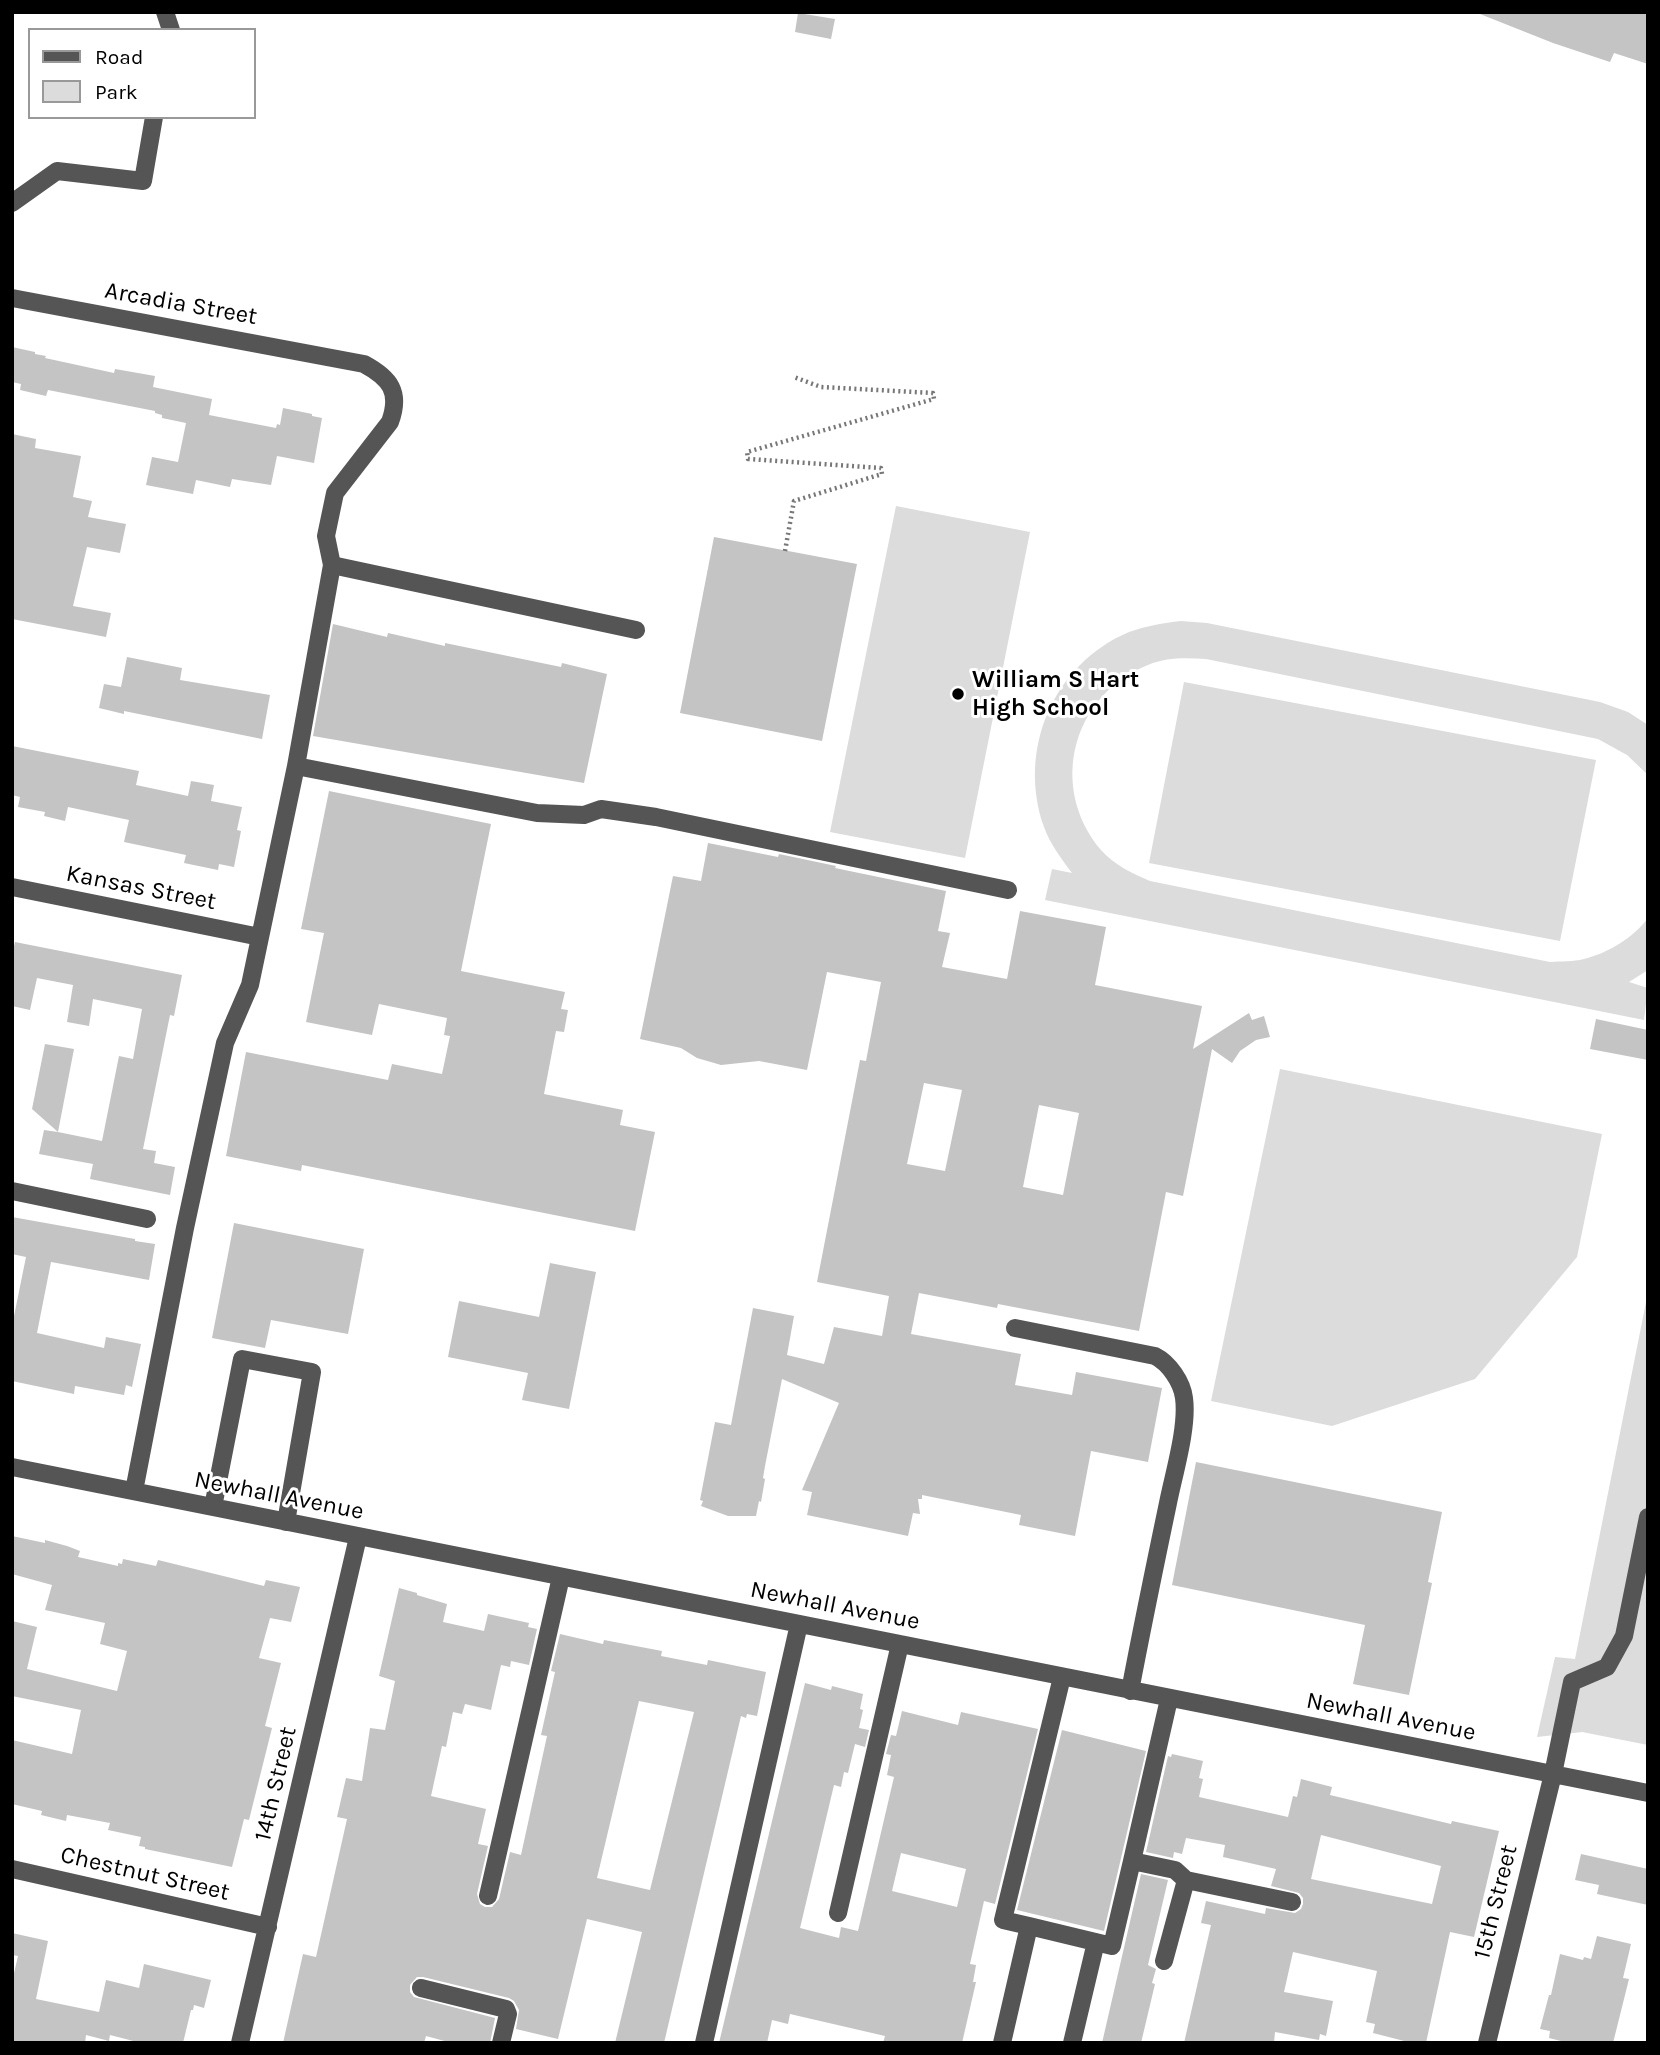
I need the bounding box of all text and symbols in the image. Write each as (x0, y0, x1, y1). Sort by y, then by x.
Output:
legend (28, 28, 256, 119)
text: Road (95, 45, 143, 69)
text: Park (95, 80, 138, 104)
street label: Arcadia Street (103, 276, 259, 332)
place label: William S Hart High School (972, 666, 1139, 722)
marker: William S Hart High School (950, 686, 966, 702)
street label: Kansas Street (64, 859, 218, 917)
street label: Newhall Avenue (192, 1465, 366, 1527)
street label: Newhall Avenue (748, 1575, 922, 1637)
street label: Newhall Avenue (1304, 1686, 1478, 1748)
street label: 14th Street (249, 1724, 303, 1844)
street label: Chestnut Street (58, 1841, 232, 1907)
street label: 15th Street (1468, 1842, 1524, 1962)

